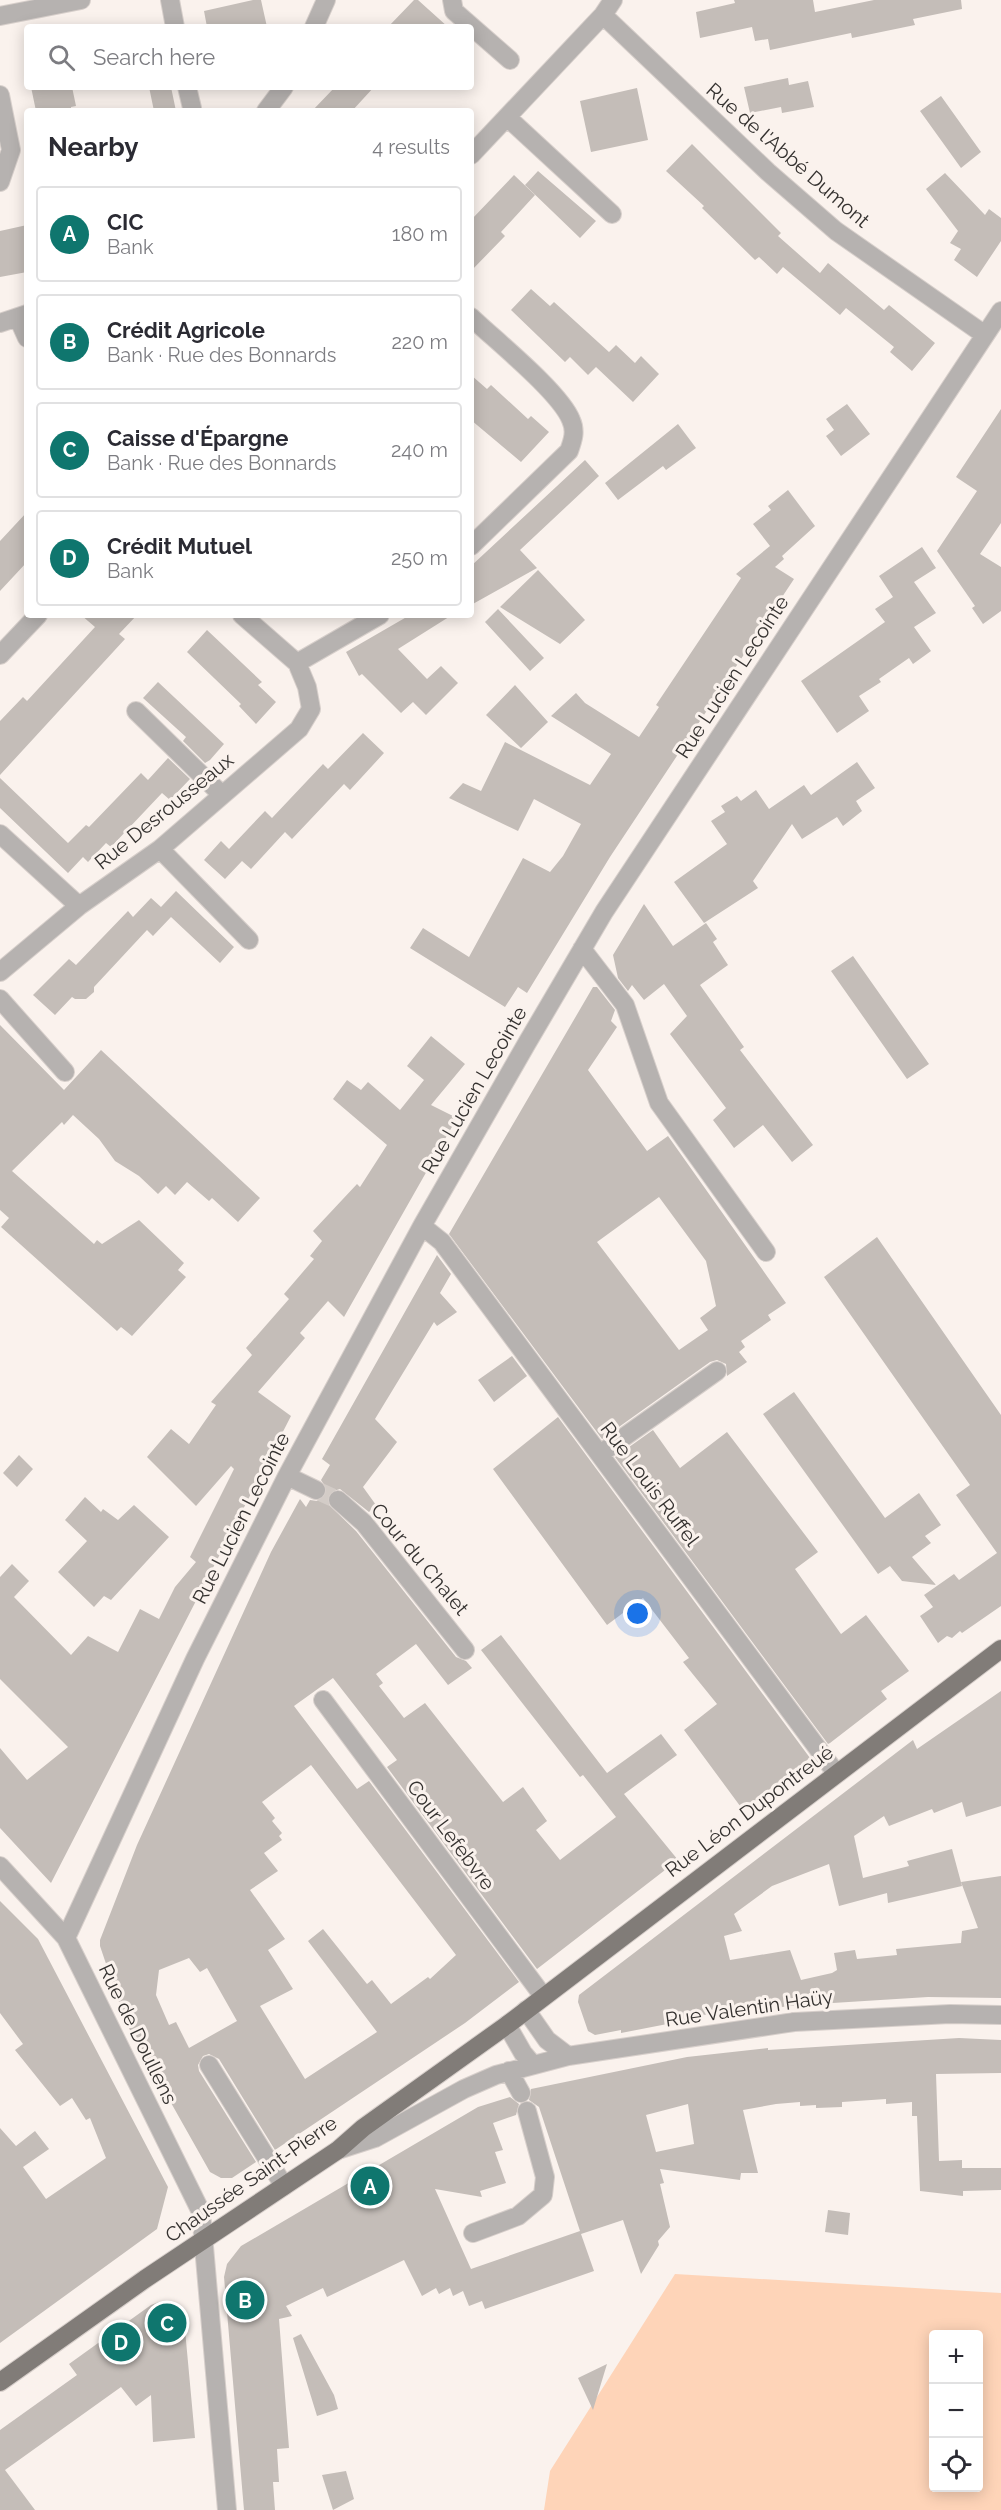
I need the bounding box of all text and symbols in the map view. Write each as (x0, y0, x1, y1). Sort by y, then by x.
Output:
search box (24, 24, 474, 90)
icon: search (45, 41, 78, 74)
text: Search here (93, 44, 215, 70)
street label: Rue de l'Abbé Dumont (701, 78, 875, 233)
text: Nearby (48, 132, 138, 162)
text: 4 results (372, 135, 450, 159)
text: CIC (107, 209, 143, 235)
text: A (63, 222, 76, 246)
text: 180 m (392, 222, 448, 246)
text: Bank (107, 235, 153, 259)
text: Crédit Agricole (107, 317, 265, 343)
text: B (63, 330, 76, 354)
text: 220 m (391, 330, 448, 354)
text: Bank · Rue des Bonnards (107, 343, 336, 367)
text: Caisse d'Épargne (107, 425, 288, 451)
text: C (63, 438, 76, 462)
text: 240 m (391, 438, 448, 462)
text: Bank · Rue des Bonnards (107, 451, 336, 475)
text: Crédit Mutuel (107, 533, 252, 559)
text: D (62, 546, 77, 570)
text: 250 m (391, 546, 448, 570)
text: Bank (107, 559, 153, 583)
street label: Rue Lucien Lecointe (670, 591, 794, 763)
street label: Rue Desrousseaux (90, 748, 238, 874)
street label: Rue Lucien Lecointe (416, 1002, 532, 1178)
street label: Rue Louis Ruffel (596, 1417, 705, 1551)
street label: Rue Lucien Lecointe (187, 1428, 295, 1608)
street label: Cour du Chalet (366, 1498, 474, 1620)
your location (623, 1599, 652, 1628)
street label: Rue Léon Dupontreué (660, 1740, 838, 1882)
street label: Cour Lefebvre (402, 1775, 500, 1895)
street label: Rue de Doullens (94, 1960, 182, 2108)
street label: Rue Valentin Haüy (664, 1984, 835, 2032)
street label: Chaussée Saint-Pierre (161, 2110, 342, 2247)
pin: A (350, 2164, 389, 2208)
pin: B (226, 2278, 264, 2322)
pin: C (148, 2300, 186, 2346)
pin: D (102, 2320, 140, 2364)
map controls (929, 2330, 983, 2492)
button: + (929, 2330, 983, 2384)
button: − (929, 2384, 983, 2438)
button: locate (929, 2438, 983, 2492)

